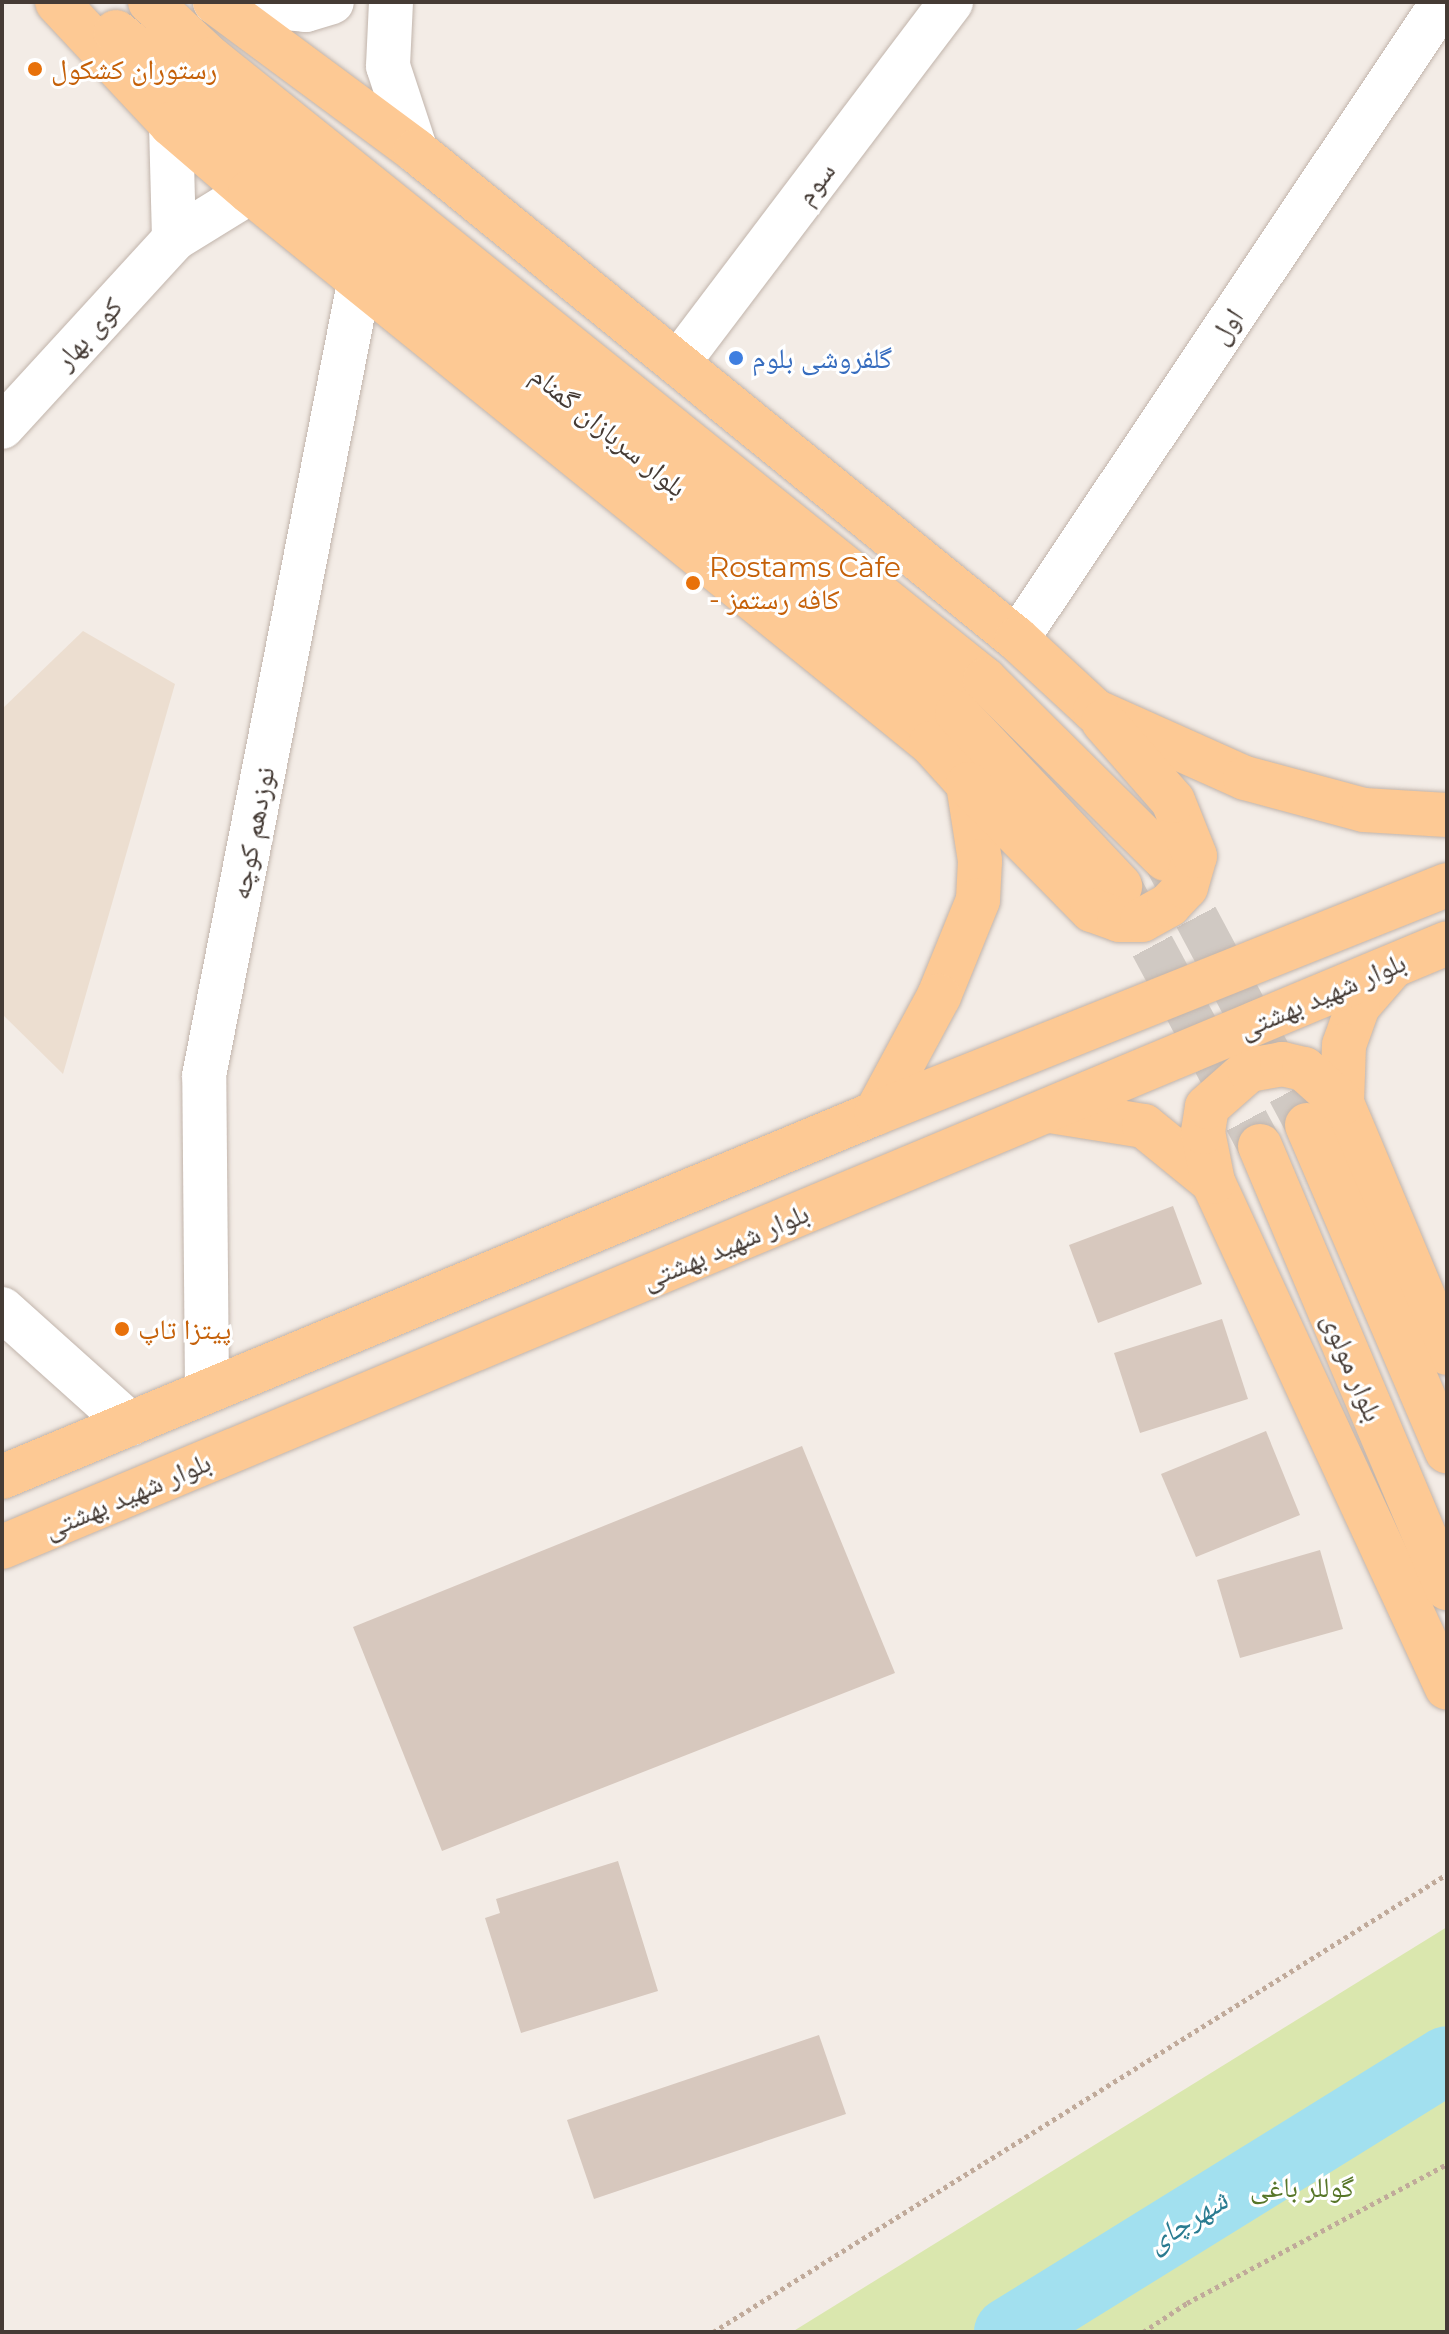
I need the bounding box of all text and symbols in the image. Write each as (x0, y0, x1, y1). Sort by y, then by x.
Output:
place label: رستوران کشکول (51, 52, 217, 86)
marker: رستوران کشکول (26, 60, 44, 78)
street label: سوم (788, 155, 842, 211)
street label: کوی بهار (47, 290, 129, 376)
street label: اول (1202, 302, 1250, 350)
place label: گلفروشی بلوم (752, 341, 892, 375)
marker: گلفروشی بلوم (727, 349, 745, 367)
street label: بلوار سربازان گمنام (524, 358, 694, 504)
place label: Rostams Càfe - کافه رستمز (709, 550, 901, 616)
marker: Rostams Càfe - کافه رستمز (684, 574, 702, 592)
street label: نوزدهم کوچه (223, 764, 281, 902)
street label: بلوار شهید بهشتی (1233, 945, 1411, 1045)
street label: بلوار شهید بهشتی (636, 1196, 814, 1296)
street label: بلوار مولوی (1315, 1308, 1391, 1426)
place label: پیتزا تاپ (138, 1312, 231, 1346)
marker: پیتزا تاپ (113, 1320, 131, 1338)
street label: بلوار شهید بهشتی (38, 1445, 216, 1545)
park label: گوللر باغی (1250, 2170, 1354, 2204)
water label: شهرچای (1140, 2182, 1234, 2260)

